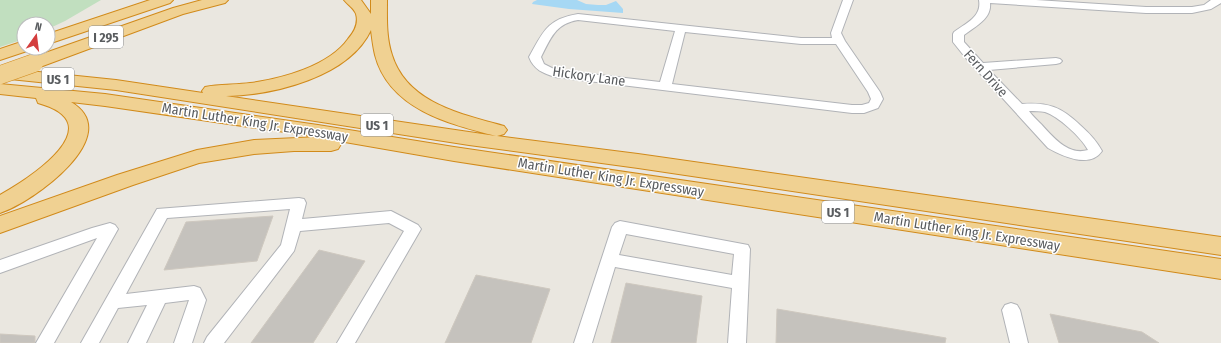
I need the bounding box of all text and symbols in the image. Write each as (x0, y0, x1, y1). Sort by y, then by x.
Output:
north arrow (16, 16, 56, 56)
text: N (34, 20, 43, 34)
road number: I 295 (89, 26, 123, 48)
street label: Fern Drive (960, 46, 1011, 101)
street label: Hickory Lane (551, 63, 627, 90)
road number: US 1 (42, 68, 74, 90)
street label: Martin Luther King Jr. Expressway (161, 99, 350, 146)
road number: US 1 (361, 114, 393, 136)
street label: Martin Luther King Jr. Expressway (517, 154, 706, 201)
road number: US 1 (822, 201, 854, 223)
street label: Martin Luther King Jr. Expressway (873, 208, 1062, 255)

